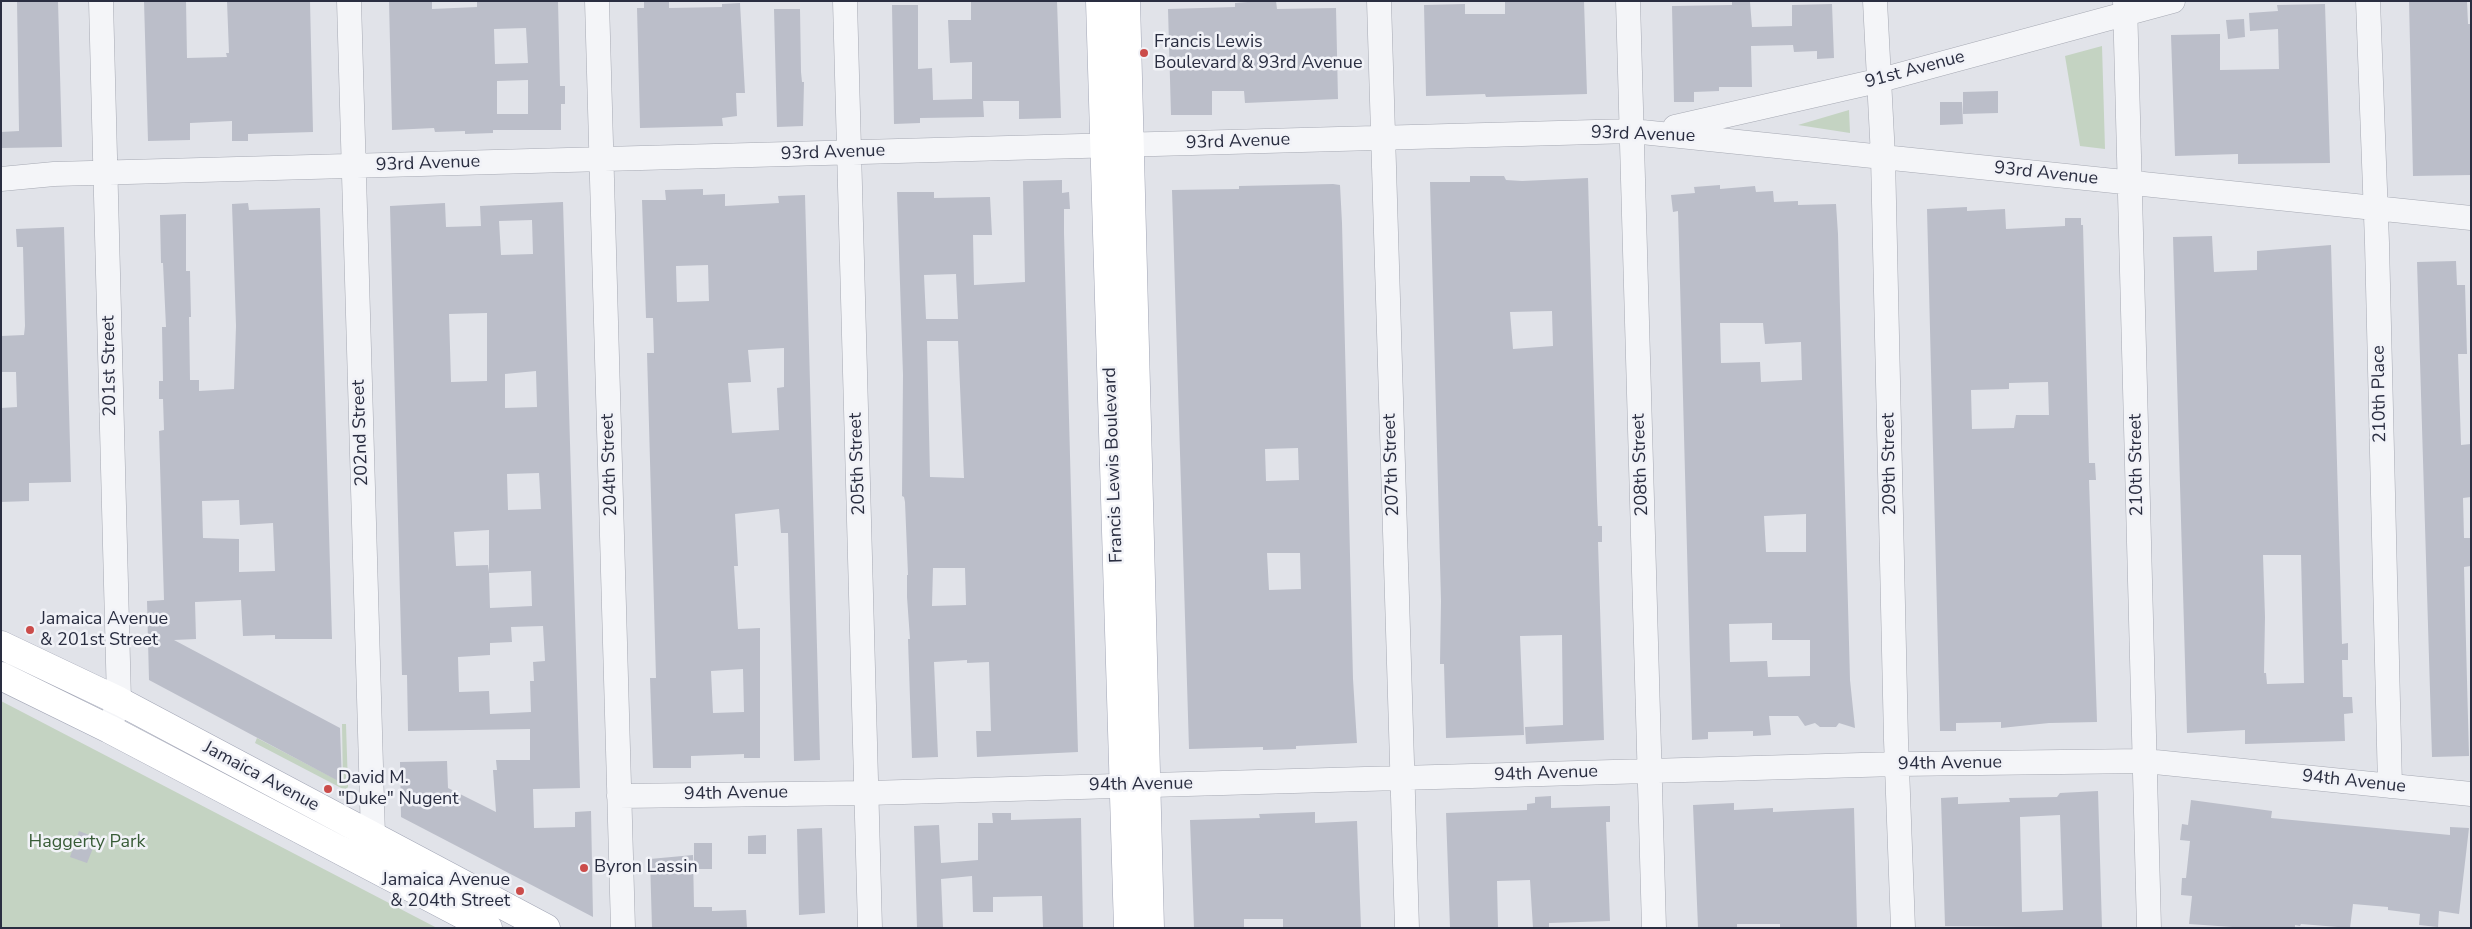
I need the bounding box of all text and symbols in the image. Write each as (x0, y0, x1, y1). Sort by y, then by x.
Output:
place label: Francis Lewis Boulevard & 93rd Avenue (1154, 32, 1362, 74)
street label: 91st Avenue (1863, 46, 1967, 94)
marker: Francis Lewis Boulevard & 93rd Avenue (1138, 47, 1150, 59)
street label: 93rd Avenue (1591, 122, 1695, 148)
street label: 93rd Avenue (1186, 129, 1290, 155)
street label: 93rd Avenue (781, 140, 885, 166)
street label: 93rd Avenue (376, 151, 480, 177)
street label: 93rd Avenue (1993, 158, 2099, 190)
street label: 201st Street (98, 315, 122, 417)
street label: 210th Place (2368, 345, 2392, 443)
street label: Francis Lewis Boulevard (1100, 367, 1128, 563)
street label: 202nd Street (348, 379, 374, 487)
street label: 205th Street (845, 412, 871, 516)
street label: 209th Street (1878, 412, 1902, 516)
street label: 204th Street (597, 413, 623, 517)
street label: 207th Street (1379, 413, 1405, 517)
street label: 208th Street (1628, 413, 1654, 517)
street label: 210th Street (2125, 413, 2149, 517)
place label: Jamaica Avenue & 201st Street (40, 609, 168, 652)
marker: Jamaica Avenue & 201st Street (24, 624, 36, 636)
street label: Jamaica Avenue (199, 737, 323, 817)
street label: 94th Avenue (1898, 752, 2002, 776)
street label: 94th Avenue (1494, 761, 1598, 787)
street label: 94th Avenue (2301, 766, 2407, 798)
place label: David M. "Duke" Nugent (338, 768, 459, 811)
street label: 94th Avenue (1089, 773, 1193, 797)
street label: 94th Avenue (684, 782, 788, 806)
marker: David M. "Duke" Nugent (322, 783, 334, 795)
park label: Haggerty Park (28, 832, 146, 854)
place label: Byron Lassin (594, 857, 698, 879)
marker: Byron Lassin (578, 862, 590, 874)
place label: Jamaica Avenue & 204th Street (382, 870, 510, 912)
marker: Jamaica Avenue & 204th Street (514, 885, 526, 897)

